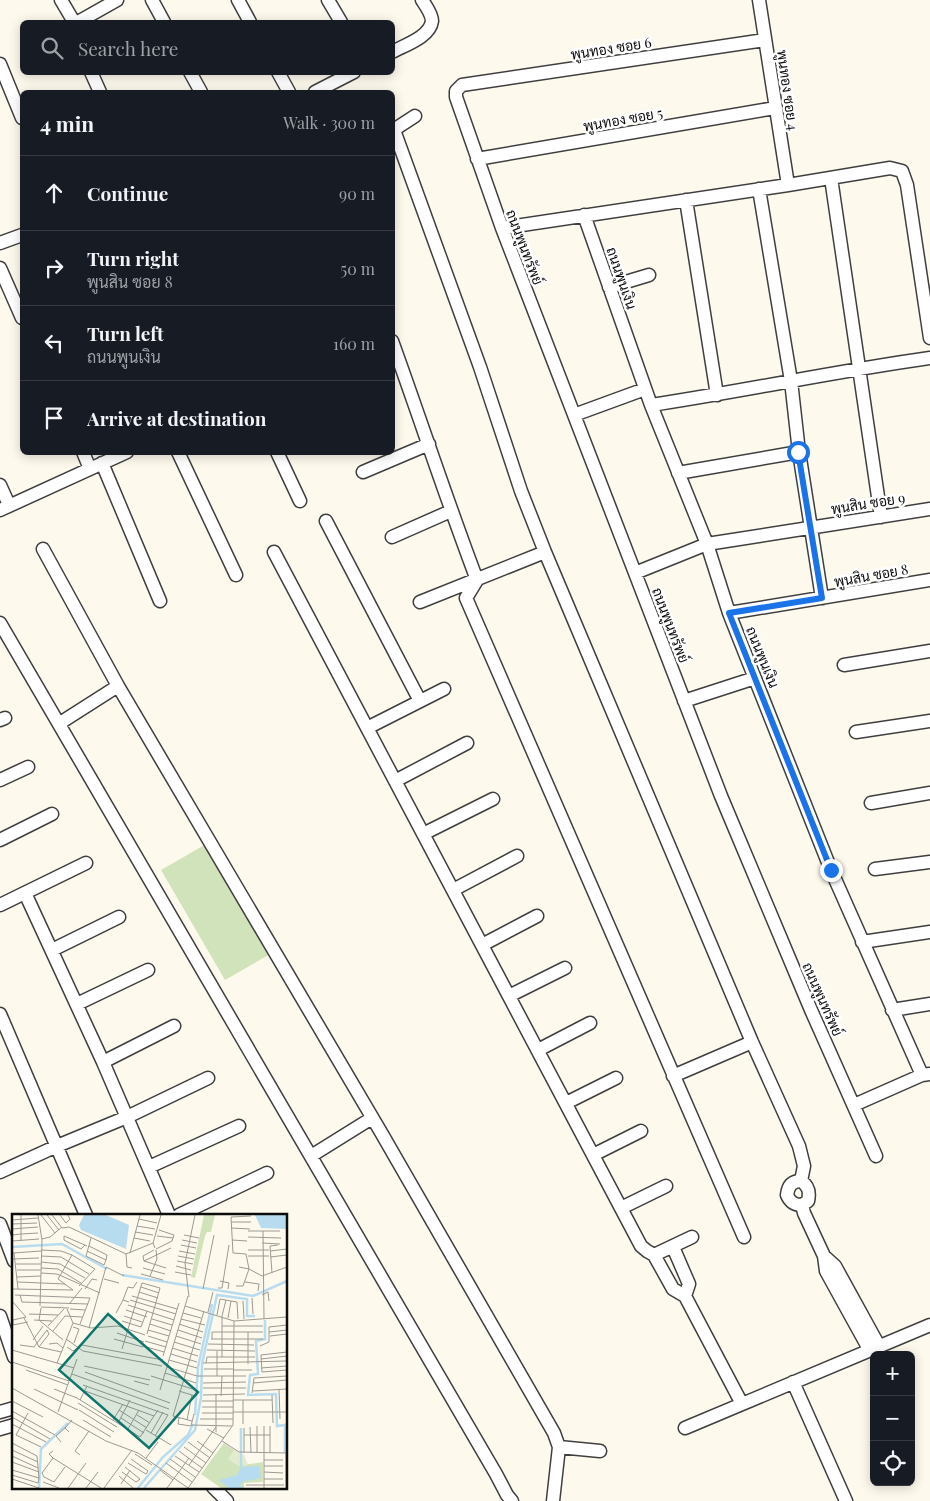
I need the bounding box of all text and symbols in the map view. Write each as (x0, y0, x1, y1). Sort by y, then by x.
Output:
search box (20, 20, 395, 75)
street label: พูนทอง ซอย 6 (569, 32, 653, 65)
icon: search (38, 34, 66, 62)
text: Search here (78, 35, 178, 61)
street label: พูนทอง ซอย 4 (772, 48, 803, 132)
street label: พูนทอง ซอย 5 (582, 103, 665, 136)
text: 4 min (40, 109, 94, 137)
text: Walk · 300 m (283, 112, 375, 133)
icon: ahead (40, 179, 68, 207)
text: Continue (87, 180, 168, 206)
text: 90 m (339, 183, 375, 204)
street label: ถนนพูนทรัพย์ (501, 207, 548, 288)
street label: ถนนพูนเงิน (602, 244, 642, 312)
text: Turn right (87, 245, 179, 271)
icon: right (40, 254, 68, 282)
text: 50 m (341, 258, 375, 279)
text: พูนสิน ซอย 8 (87, 271, 173, 292)
text: Turn left (87, 320, 164, 346)
icon: left (40, 329, 68, 357)
text: 160 m (333, 333, 375, 354)
text: ถนนพูนเงิน (87, 346, 161, 367)
icon: arrive (40, 404, 68, 432)
text: Arrive at destination (87, 405, 267, 431)
route start (787, 441, 810, 464)
street label: พูนสิน ซอย 9 (829, 488, 907, 519)
street label: พูนสิน ซอย 8 (832, 559, 910, 592)
street label: ถนนพูนทรัพย์ (647, 585, 694, 666)
street label: ถนนพูนเงิน (741, 623, 784, 691)
route end (820, 859, 843, 882)
street label: ถนนพูนทรัพย์ (797, 959, 848, 1039)
inset map (12, 1214, 288, 1488)
map controls (870, 1351, 915, 1486)
button: + (870, 1351, 915, 1396)
button: − (870, 1396, 915, 1441)
button: locate (870, 1441, 915, 1486)

